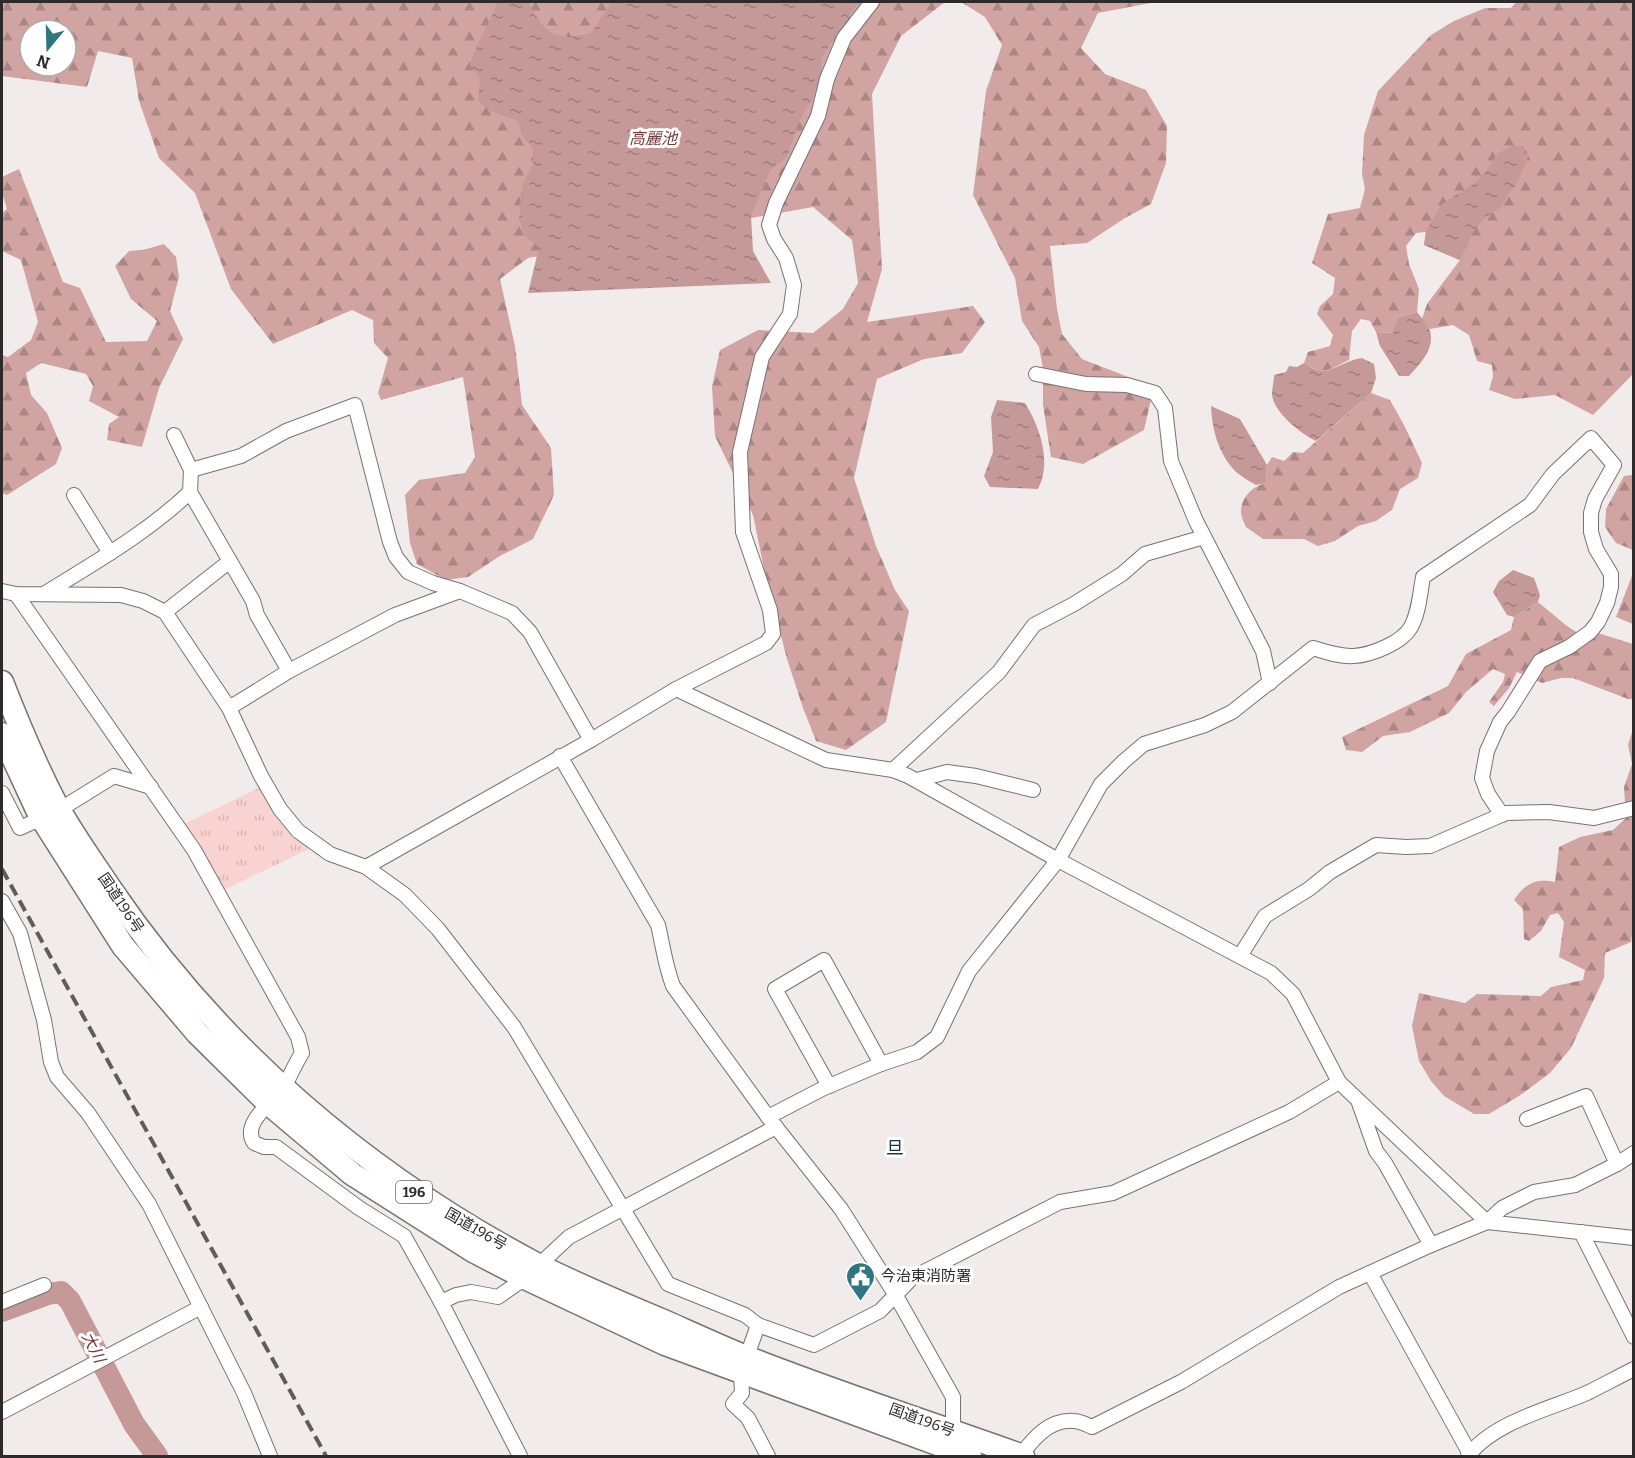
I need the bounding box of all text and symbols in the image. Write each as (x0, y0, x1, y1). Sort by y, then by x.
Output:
north arrow (18, 18, 78, 78)
text: N (34, 51, 52, 73)
water label: 高麗池 (629, 129, 679, 148)
street label: 国道196号 (94, 869, 148, 937)
district label: 旦 (886, 1137, 904, 1159)
road number: 196 (396, 1181, 432, 1203)
street label: 国道196号 (442, 1204, 510, 1254)
public building icon: 今治東消防署 (844, 1260, 876, 1302)
place label: 今治東消防署 (881, 1267, 971, 1285)
water label: 大川 (78, 1329, 110, 1368)
street label: 国道196号 (887, 1400, 957, 1440)

